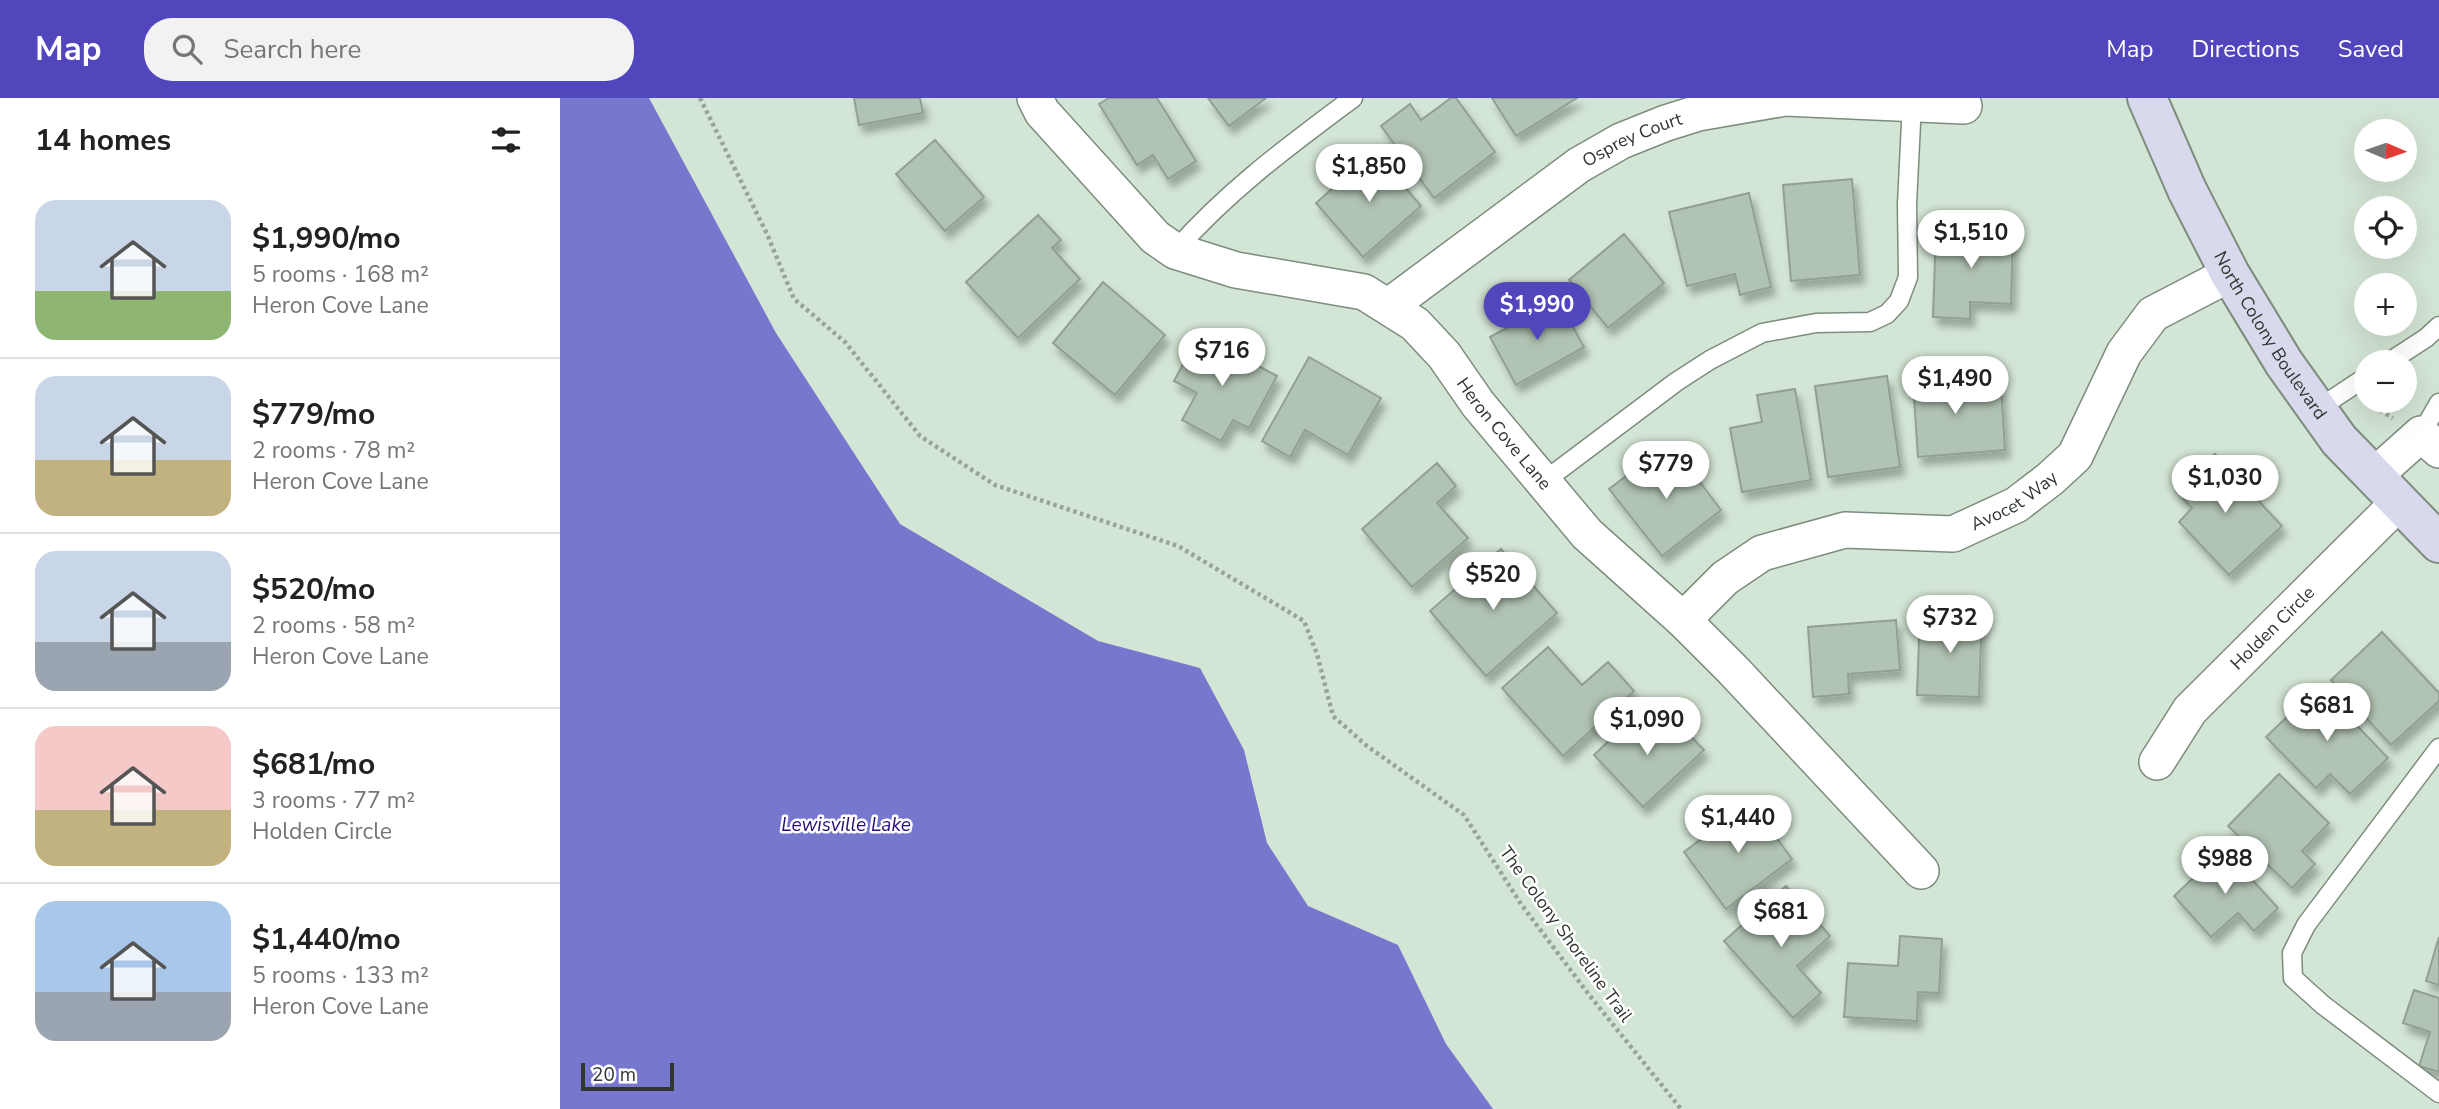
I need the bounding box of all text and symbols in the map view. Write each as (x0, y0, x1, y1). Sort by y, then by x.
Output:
search box (144, 18, 634, 81)
text: Map (35, 27, 102, 72)
icon: search (168, 30, 206, 68)
text: Search here (224, 32, 361, 67)
text: Map (2106, 33, 2153, 65)
text: Directions (2191, 33, 2300, 65)
text: Saved (2338, 33, 2404, 65)
street label: Osprey Court (1578, 106, 1686, 173)
north arrow (2354, 119, 2417, 182)
map controls (2354, 119, 2417, 413)
text: 14 homes (35, 120, 171, 161)
icon: filters (487, 121, 525, 159)
pin: $1,850 (1312, 144, 1426, 204)
text: $1,850 (1332, 151, 1406, 182)
button: locate (2354, 196, 2417, 259)
pin: $1,510 (1914, 211, 2028, 270)
text: $1,510 (1934, 217, 2008, 248)
text: $1,990/mo (252, 218, 401, 259)
icon: home (91, 228, 175, 312)
street label: North Colony Boulevard (2208, 247, 2332, 424)
text: 5 rooms · 168 m² (252, 259, 429, 290)
button: + (2354, 273, 2417, 336)
pin: $1,990 (1480, 282, 1594, 342)
text: $1,990 (1500, 289, 1574, 320)
text: Heron Cove Lane (252, 290, 429, 321)
pin: $716 (1181, 328, 1263, 388)
text: $716 (1194, 335, 1250, 366)
button: − (2354, 350, 2417, 413)
pin: $1,490 (1898, 356, 2012, 416)
text: $1,490 (1918, 363, 1992, 394)
street label: Heron Cove Lane (1451, 373, 1557, 495)
text: $779/mo (252, 394, 375, 435)
icon: home (91, 404, 175, 488)
text: 2 rooms · 78 m² (252, 435, 415, 466)
pin: $779 (1625, 442, 1707, 501)
text: $779 (1638, 448, 1694, 479)
pin: $1,030 (2168, 456, 2282, 515)
text: $1,030 (2188, 462, 2262, 493)
street label: Avocet Way (1967, 465, 2064, 536)
text: Heron Cove Lane (252, 466, 429, 497)
pin: $520 (1452, 552, 1534, 612)
text: $520 (1465, 559, 1521, 590)
text: $520/mo (252, 569, 375, 610)
icon: home (91, 579, 175, 663)
street label: Holden Circle (2225, 581, 2320, 675)
pin: $732 (1909, 596, 1991, 655)
text: $732 (1922, 602, 1978, 633)
text: 2 rooms · 58 m² (252, 610, 415, 641)
text: Heron Cove Lane (252, 641, 429, 672)
pin: $681 (2286, 684, 2368, 743)
text: $681 (2299, 690, 2355, 721)
pin: $1,090 (1590, 698, 1704, 757)
text: $1,090 (1610, 704, 1684, 735)
text: $681/mo (252, 744, 375, 785)
icon: home (91, 754, 175, 838)
text: 3 rooms · 77 m² (252, 785, 415, 816)
pin: $1,440 (1681, 796, 1795, 855)
text: $1,440 (1701, 802, 1775, 833)
water label: Lewisville Lake (781, 812, 911, 838)
text: Holden Circle (252, 816, 392, 847)
pin: $988 (2184, 836, 2266, 896)
street label: The Colony Shoreline Trail (1494, 841, 1638, 1027)
text: $988 (2197, 843, 2253, 874)
pin: $681 (1740, 890, 1822, 949)
text: $681 (1753, 896, 1809, 927)
text: $1,440/mo (252, 919, 401, 960)
icon: home (91, 929, 175, 1013)
text: 5 rooms · 133 m² (252, 960, 429, 991)
text: Heron Cove Lane (252, 991, 429, 1022)
scale bar (581, 1060, 674, 1092)
text: 20 m (592, 1062, 636, 1088)

